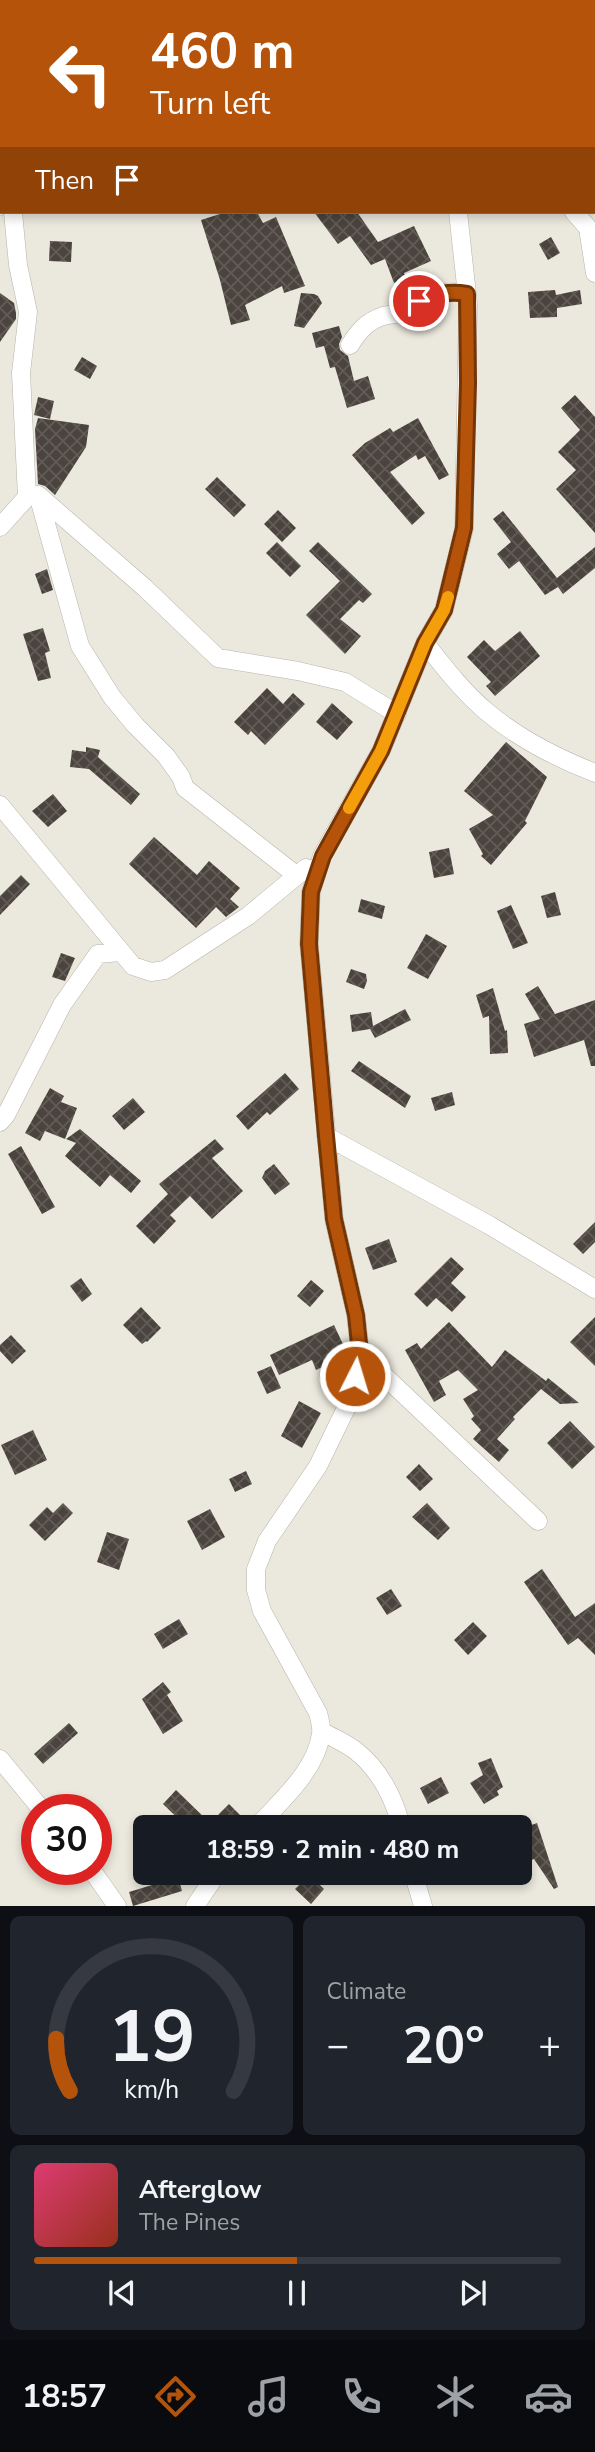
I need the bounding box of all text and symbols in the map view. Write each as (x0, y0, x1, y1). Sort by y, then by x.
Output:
text: 460 m (150, 18, 294, 85)
icon: left (35, 28, 126, 119)
text: Turn left (150, 82, 270, 125)
icon: arrive (108, 161, 146, 199)
text: Then (35, 163, 94, 198)
pin (389, 271, 449, 331)
icon: arrive (400, 282, 438, 320)
position arrow (318, 1339, 392, 1413)
speed limit sign: 30 (21, 1794, 112, 1885)
text: 18:59 · 2 min · 480 m (206, 1832, 459, 1867)
text: Climate (327, 1976, 406, 2007)
text: 19 (108, 1988, 195, 2088)
text: 20° (403, 2010, 485, 2081)
text: − (327, 2020, 349, 2071)
text: + (538, 2020, 561, 2071)
text: km/h (124, 2073, 179, 2107)
text: Afterglow (139, 2172, 262, 2207)
text: The Pines (139, 2207, 240, 2238)
icon: previous (103, 2274, 141, 2312)
icon: pause (278, 2274, 316, 2312)
icon: next (454, 2274, 492, 2312)
icon: directions (151, 2372, 200, 2421)
icon: music (244, 2372, 293, 2421)
icon: phone (337, 2372, 386, 2421)
icon: climate (431, 2372, 480, 2421)
icon: car (524, 2372, 573, 2421)
text: 18:57 (22, 2375, 107, 2418)

